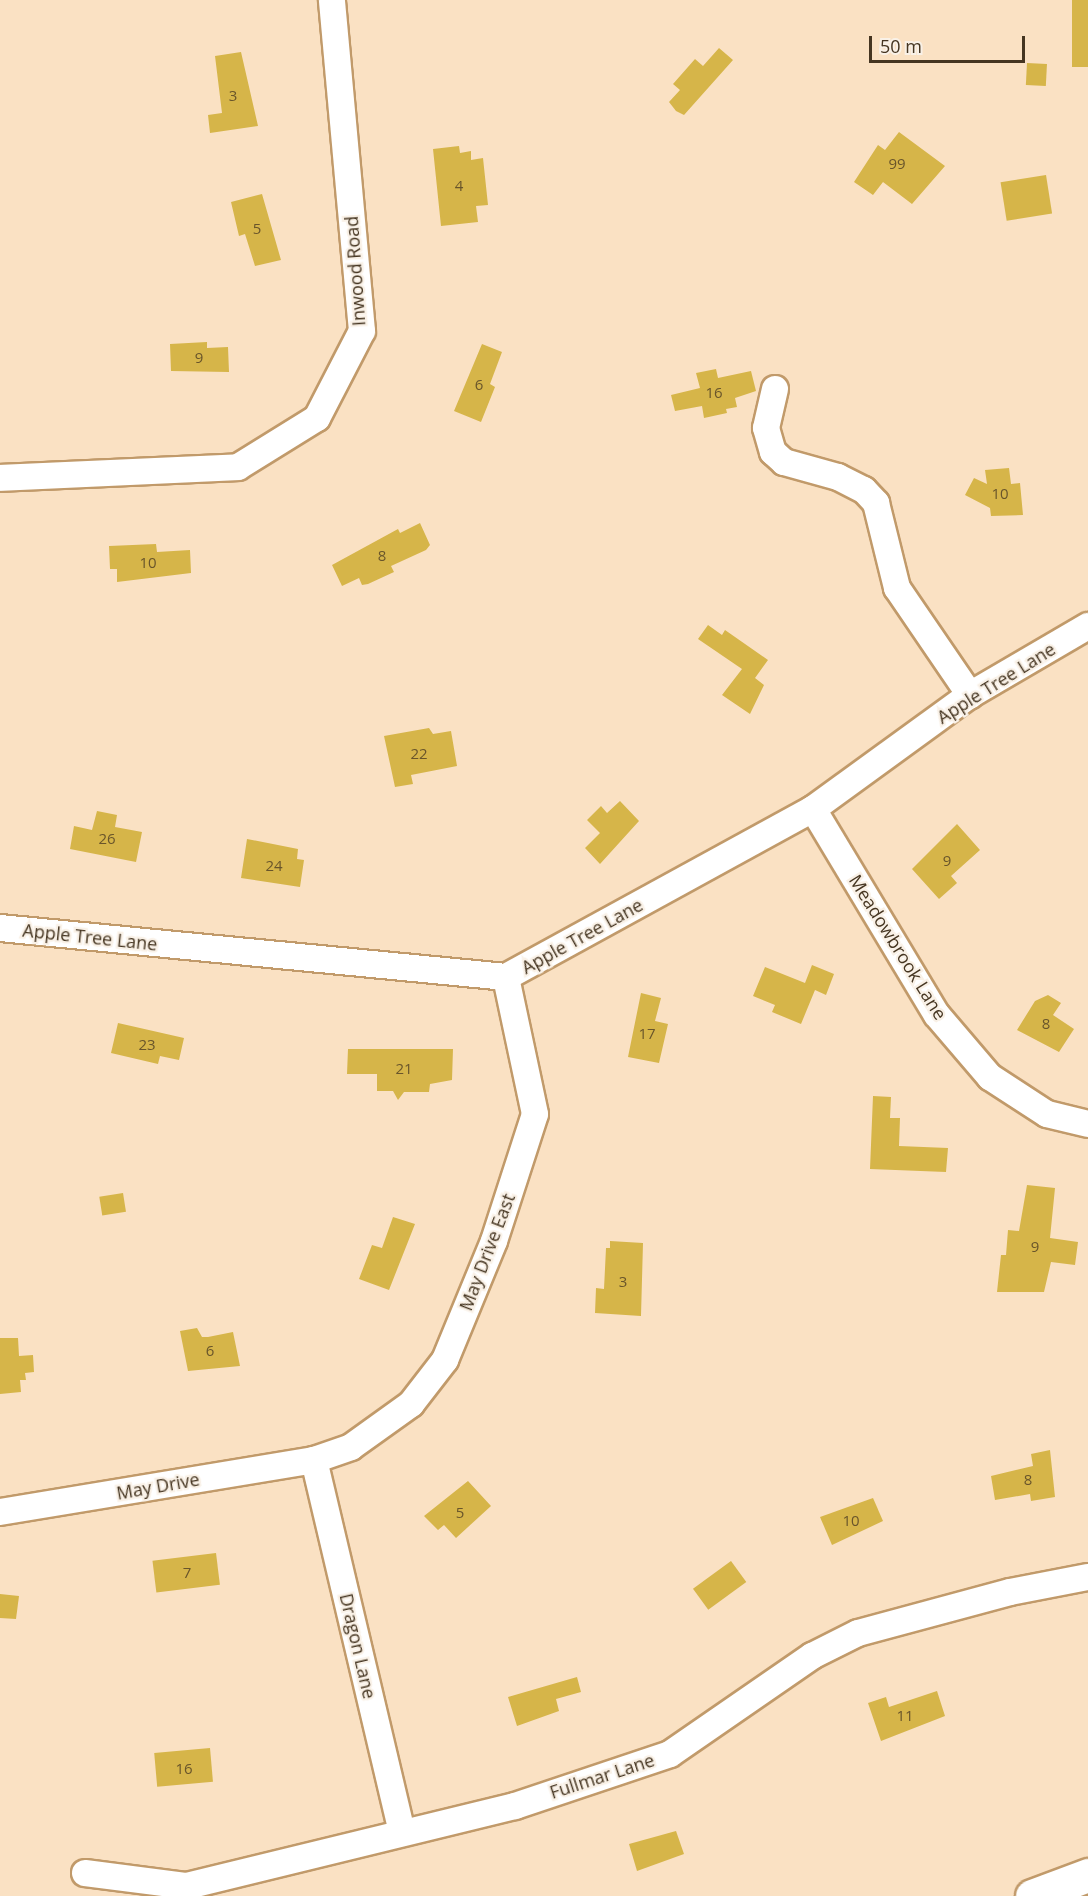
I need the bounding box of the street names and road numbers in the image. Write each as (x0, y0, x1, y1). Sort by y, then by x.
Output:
street label: Inwood Road (340, 215, 370, 327)
street label: Apple Tree Lane (933, 638, 1059, 728)
street label: Meadowbrook Lane (845, 871, 951, 1023)
street label: Apple Tree Lane (518, 894, 646, 978)
street label: Apple Tree Lane (22, 919, 158, 955)
street label: May Drive East (455, 1190, 519, 1314)
street label: May Drive (115, 1468, 201, 1504)
street label: Dragon Lane (335, 1591, 381, 1701)
street label: Fullmar Lane (547, 1749, 657, 1803)

